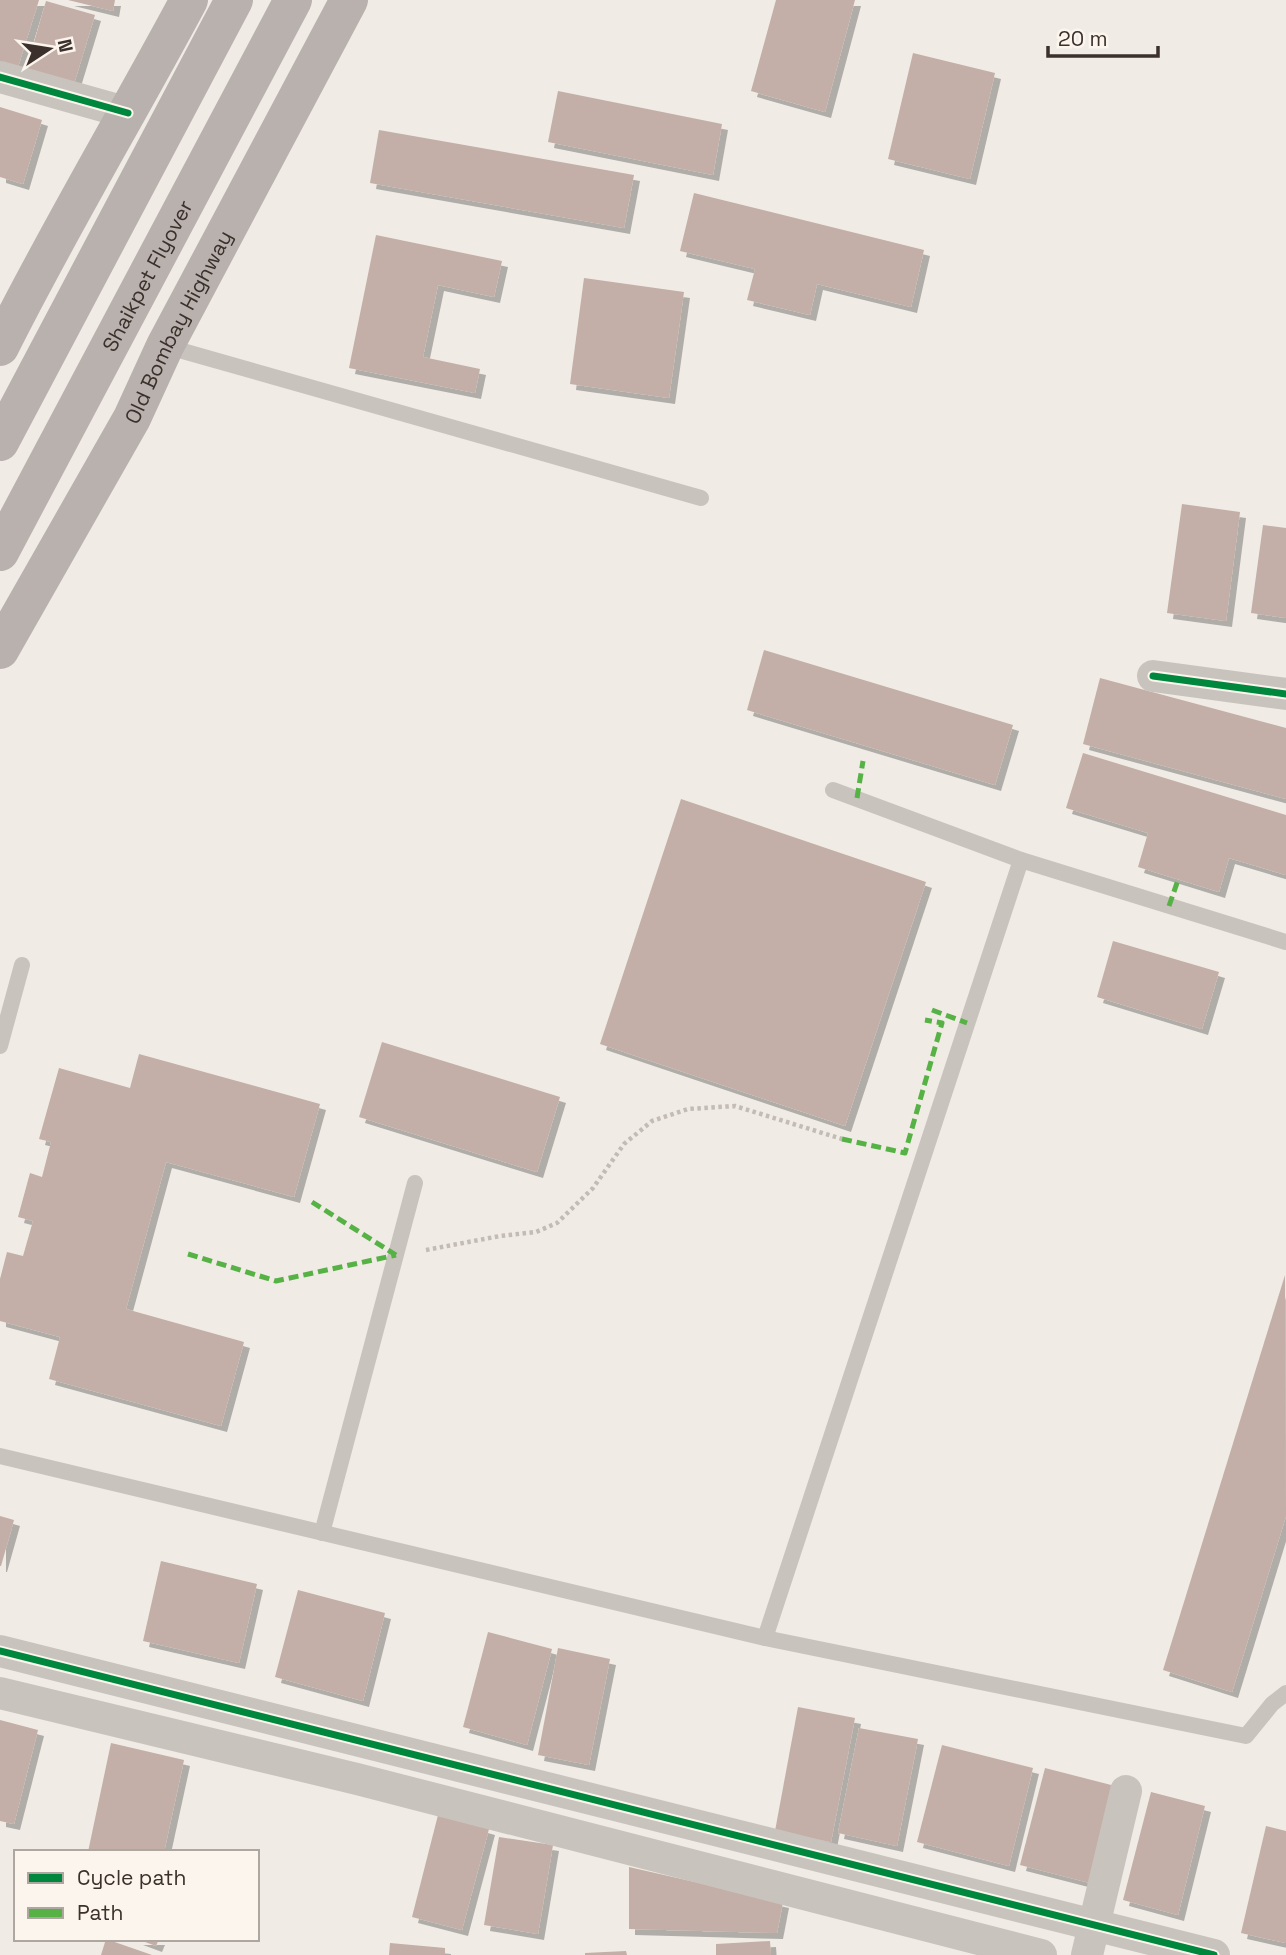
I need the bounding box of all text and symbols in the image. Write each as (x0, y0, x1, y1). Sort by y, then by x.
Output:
north arrow (14, 14, 84, 84)
scale bar (1048, 14, 1158, 58)
text: 20 m (1058, 25, 1108, 52)
text: N (52, 37, 79, 54)
street label: Shaikpet Flyover (95, 195, 198, 356)
street label: Old Bombay Highway (118, 225, 238, 428)
legend (14, 1850, 259, 1941)
text: Cycle path (77, 1864, 186, 1891)
text: Path (77, 1899, 123, 1926)

